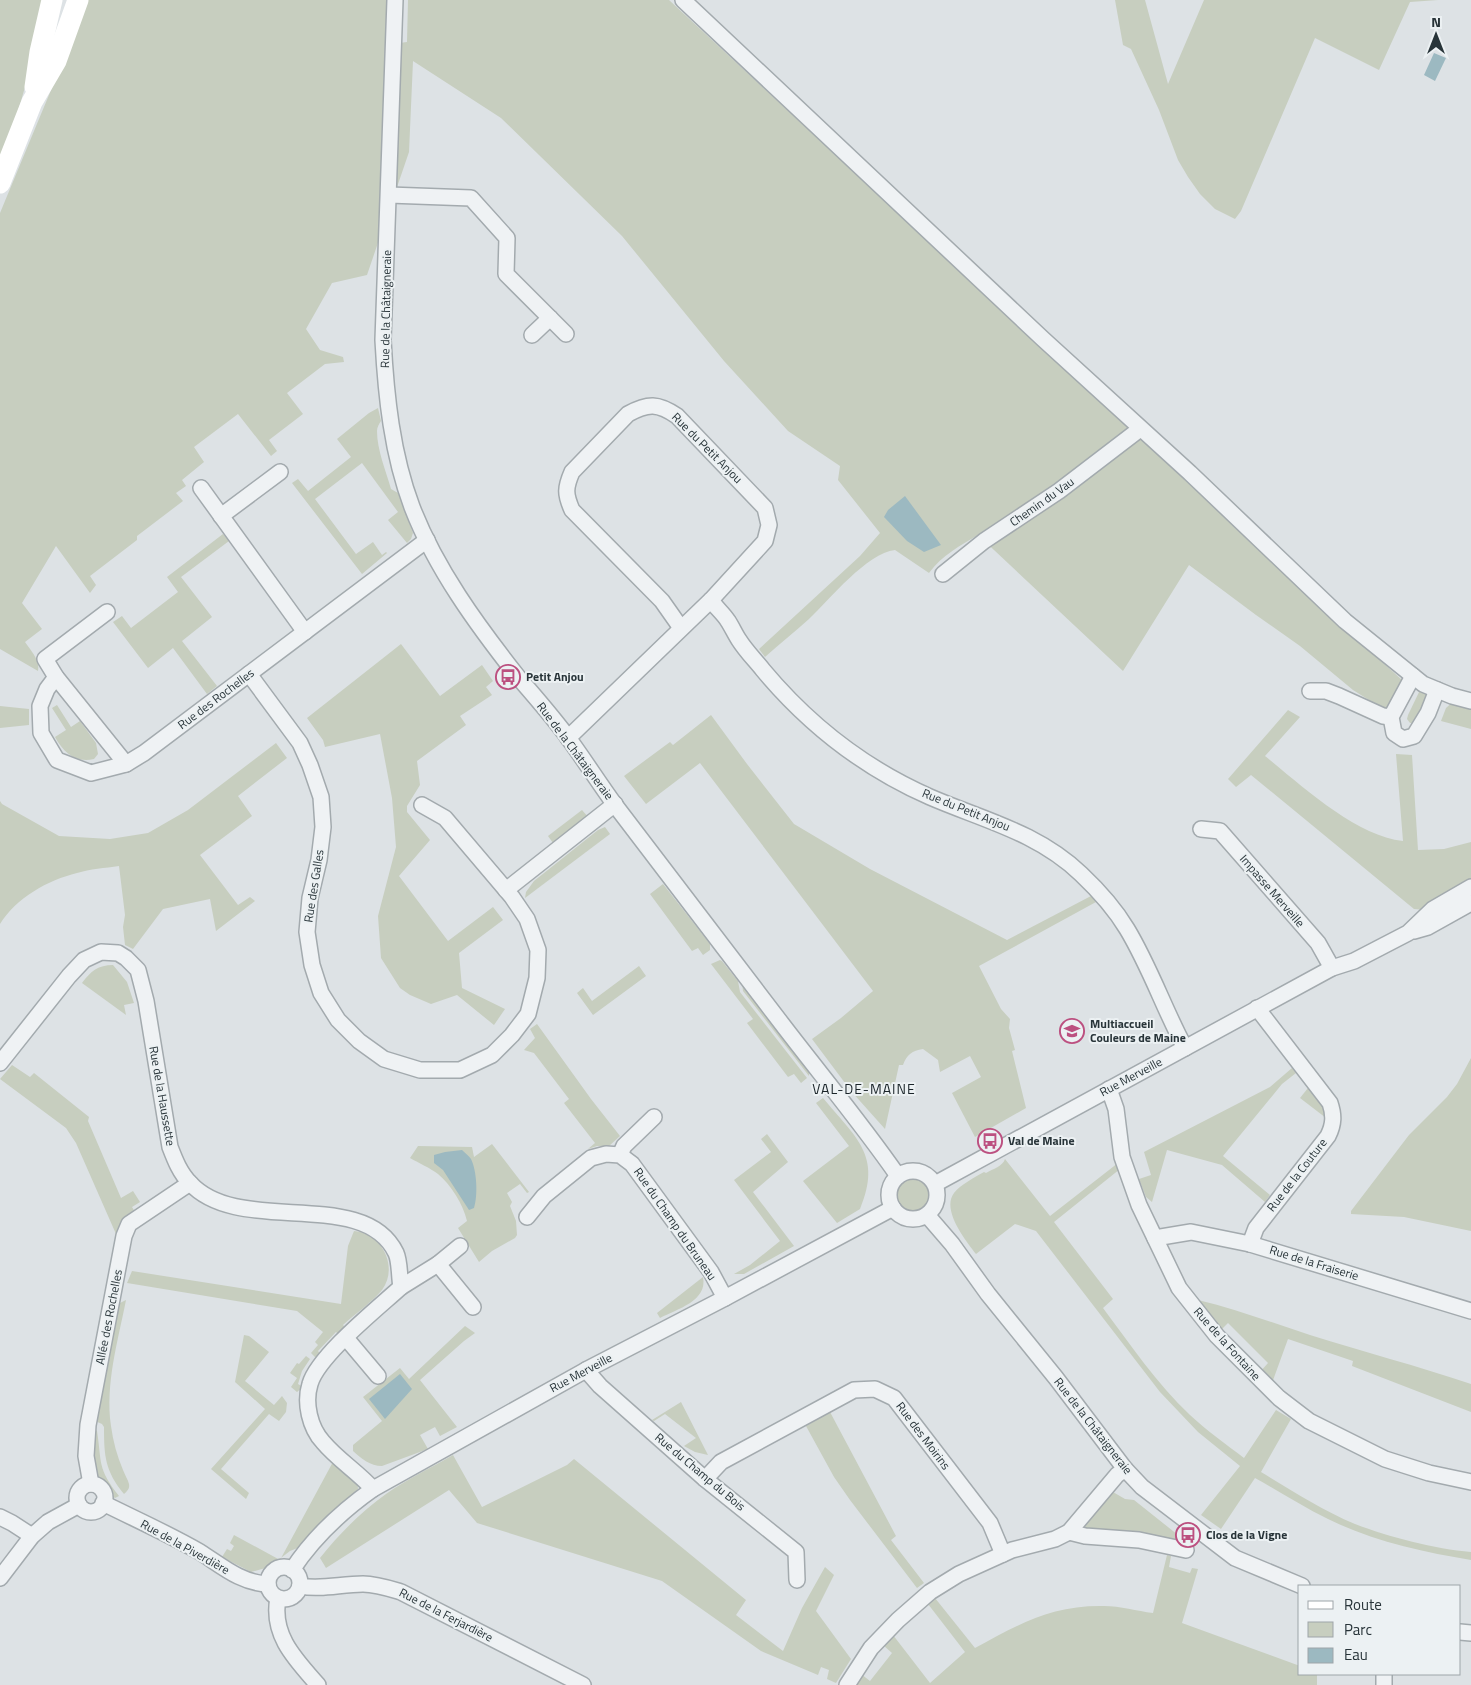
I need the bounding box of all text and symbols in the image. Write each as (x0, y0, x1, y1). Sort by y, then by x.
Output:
north arrow (1411, 10, 1461, 60)
text: N (1431, 11, 1441, 32)
street label: Rue de la Châtaigneraie (375, 250, 396, 368)
street label: Rue du Petit Anjou (668, 408, 747, 487)
street label: Chemin du Vau (1005, 472, 1078, 531)
street label: Rue des Rochelles (173, 663, 258, 734)
bus stop icon: Petit Anjou (495, 664, 521, 690)
place label: Petit Anjou (526, 667, 584, 686)
street label: Rue de la Châtaigneraie (532, 698, 619, 804)
street label: Rue du Petit Anjou (919, 783, 1013, 836)
street label: Rue des Galles (298, 848, 329, 924)
street label: Impasse Merveille (1235, 850, 1310, 931)
place label: Multiaccueil Couleurs de Maine (1090, 1014, 1186, 1047)
school or university icon: Multiaccueil Couleurs de Maine (1059, 1018, 1085, 1044)
street label: Rue de la Haussette (144, 1044, 181, 1147)
street label: Rue Merveille (1096, 1052, 1166, 1101)
district label: VAL-DE-MAINE (812, 1078, 916, 1099)
bus stop icon: Val de Maine (977, 1128, 1003, 1154)
place label: Val de Maine (1008, 1131, 1075, 1150)
street label: Rue de la Couture (1262, 1134, 1331, 1215)
street label: Rue du Champ du Bruneau (629, 1163, 722, 1284)
street label: Rue de la Fraiserie (1267, 1240, 1361, 1285)
street label: Allée des Rochelles (90, 1267, 127, 1366)
street label: Rue de la Fontaine (1189, 1303, 1266, 1385)
street label: Rue Merveille (546, 1348, 616, 1397)
street label: Rue de la Châtaigneraie (1050, 1373, 1137, 1478)
street label: Rue des Moirins (891, 1398, 956, 1474)
street label: Rue du Champ du Bois (651, 1428, 750, 1515)
street label: Rue de la Piverdière (137, 1514, 233, 1579)
bus stop icon: Clos de la Vigne (1175, 1522, 1201, 1548)
place label: Clos de la Vigne (1206, 1525, 1287, 1544)
street label: Rue de la Ferjardière (396, 1583, 496, 1646)
legend (1298, 1585, 1461, 1675)
text: Route (1344, 1593, 1382, 1616)
text: Parc (1344, 1618, 1372, 1641)
text: Eau (1344, 1643, 1368, 1666)

